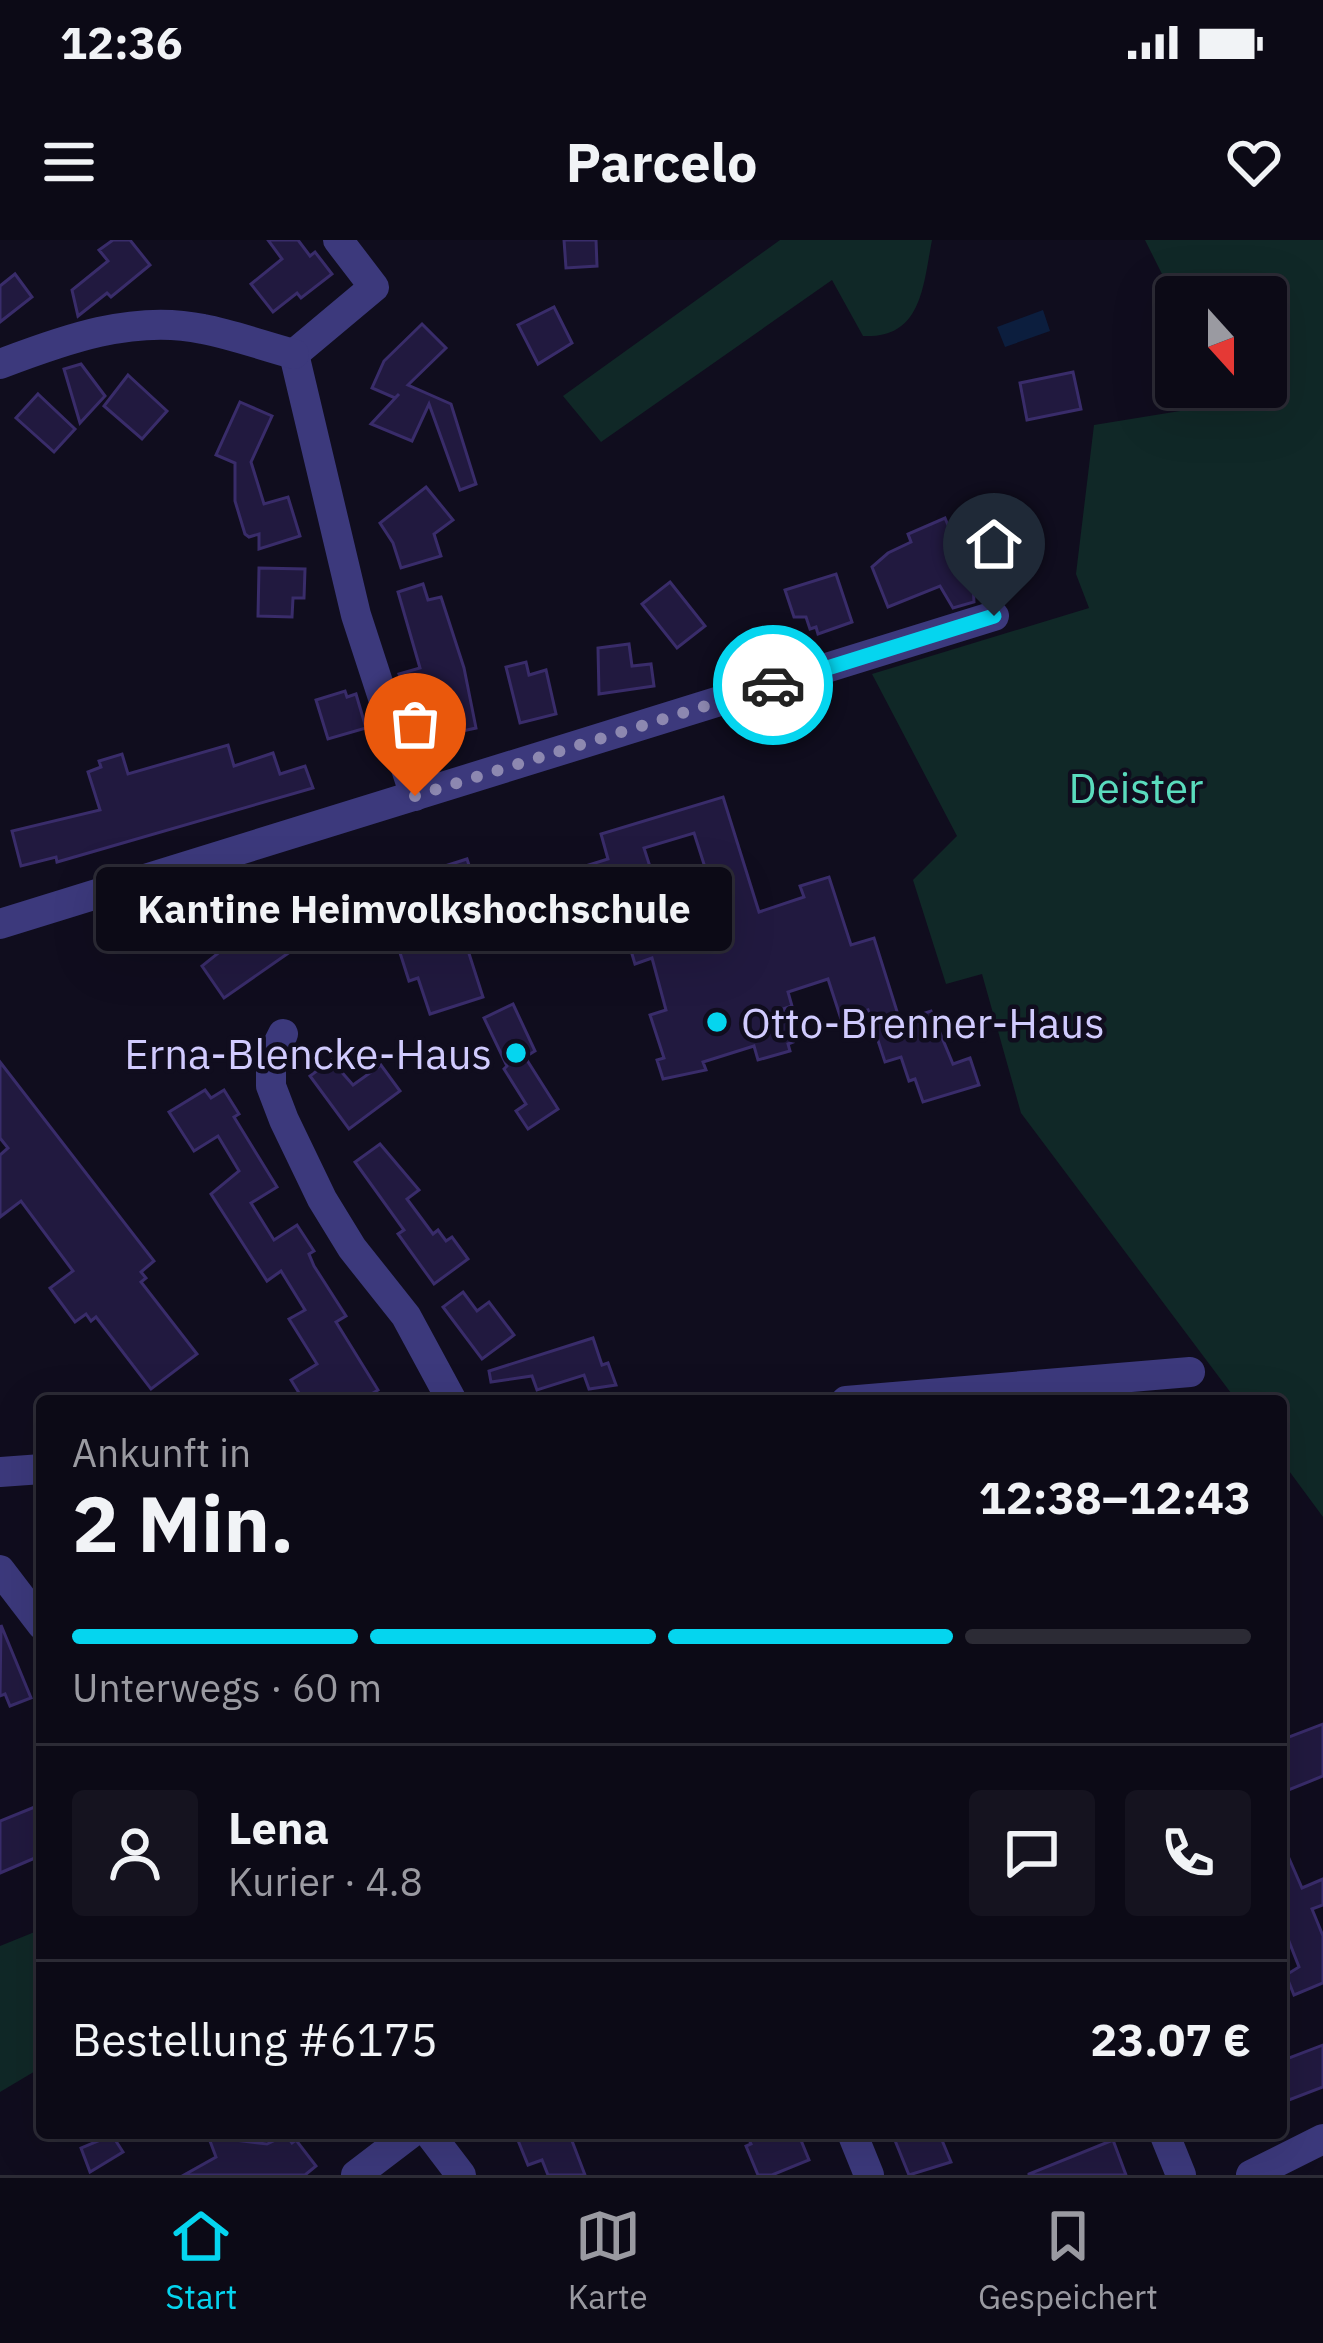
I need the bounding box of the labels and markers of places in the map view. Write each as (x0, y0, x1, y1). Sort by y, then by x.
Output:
pin (943, 493, 1045, 616)
pin (364, 673, 466, 796)
callout: Kantine Heimvolkshochschule (97, 868, 733, 952)
place label: Otto-Brenner-Haus (741, 995, 1105, 1050)
marker: Otto-Brenner-Haus (704, 1009, 730, 1035)
place label: Erna-Blencke-Haus (124, 1026, 492, 1081)
marker: Erna-Blencke-Haus (503, 1040, 529, 1066)

